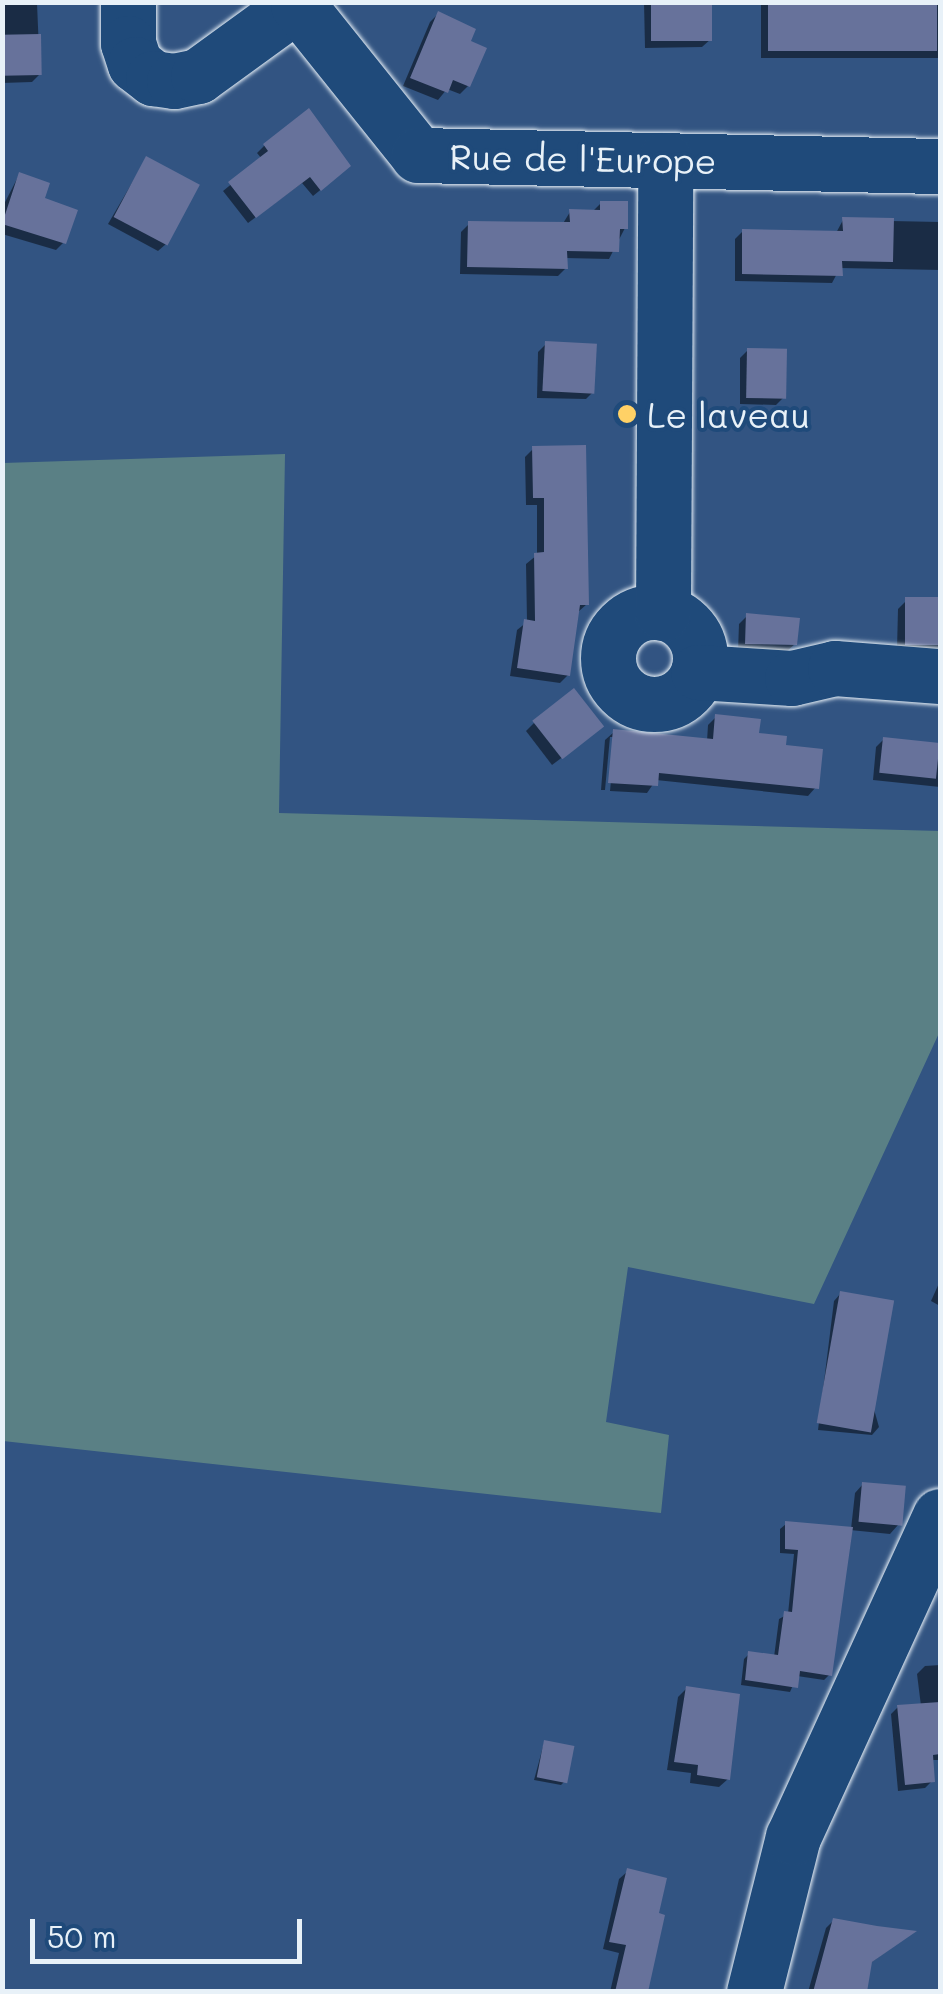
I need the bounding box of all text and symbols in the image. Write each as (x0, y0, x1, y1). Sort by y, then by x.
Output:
street label: Rue de l'Europe (449, 135, 717, 181)
place label: Le laveau (647, 393, 810, 435)
marker: Le laveau (616, 403, 638, 425)
scale bar (35, 1899, 308, 1961)
text: 50 m (47, 1916, 117, 1956)

